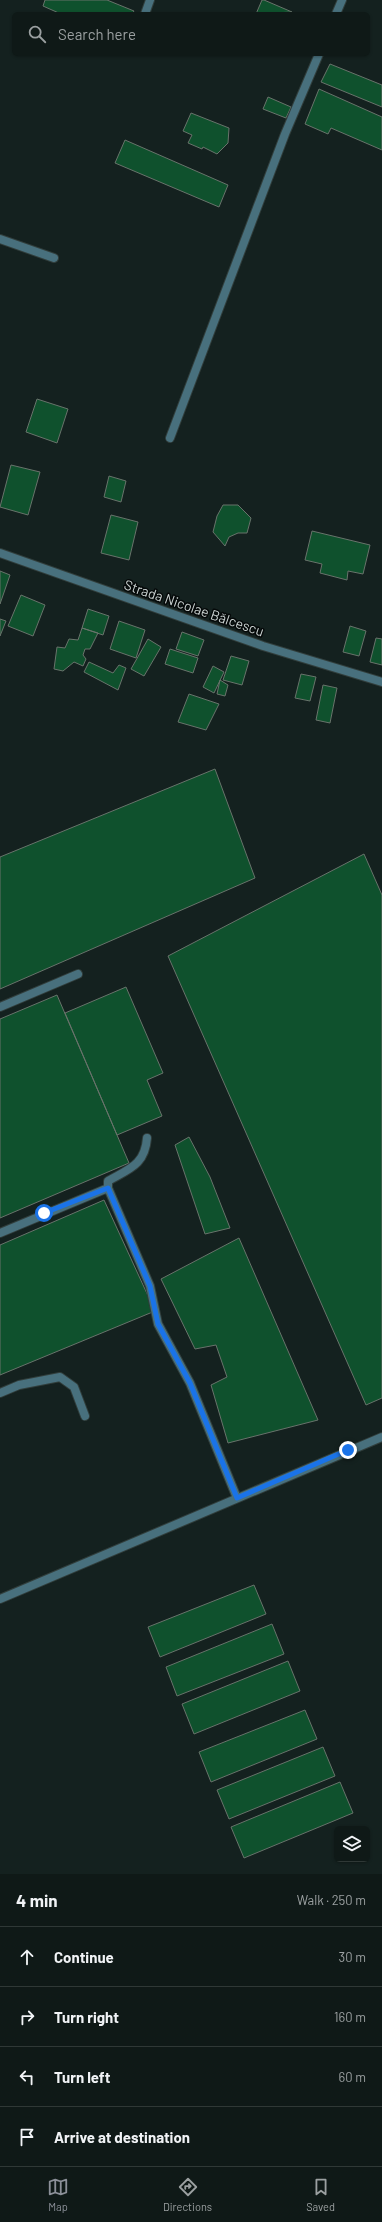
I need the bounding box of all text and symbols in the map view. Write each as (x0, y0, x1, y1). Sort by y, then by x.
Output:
search box (12, 12, 370, 56)
icon: search (26, 23, 48, 45)
text: Search here (58, 25, 136, 43)
street label: Strada Nicolae Bălcescu (122, 576, 266, 639)
route start (35, 1204, 53, 1222)
route end (339, 1441, 357, 1459)
map controls (334, 1826, 370, 1862)
button: layers (334, 1826, 370, 1862)
text: 4 min (16, 1890, 58, 1910)
text: Walk · 250 m (297, 1892, 366, 1908)
icon: ahead (16, 1946, 38, 1968)
text: Continue (54, 1948, 114, 1966)
text: 30 m (339, 1949, 366, 1965)
icon: right (16, 2006, 38, 2028)
text: Turn right (54, 2008, 119, 2026)
text: 160 m (334, 2009, 366, 2025)
icon: left (16, 2066, 38, 2088)
text: Turn left (54, 2068, 110, 2086)
text: 60 m (339, 2069, 366, 2085)
icon: arrive (16, 2126, 38, 2148)
text: Arrive at destination (54, 2128, 190, 2146)
tab: Map (47, 2176, 69, 2213)
tab: Directions (163, 2176, 212, 2213)
tab: Saved (306, 2176, 335, 2213)

